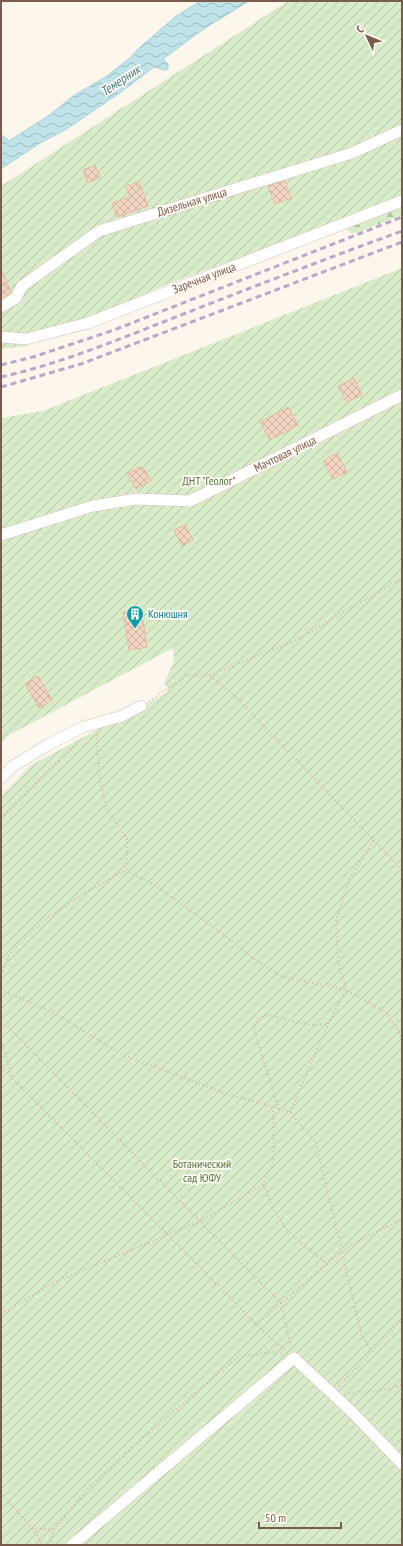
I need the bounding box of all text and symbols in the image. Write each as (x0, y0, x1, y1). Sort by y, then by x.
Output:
north arrow (347, 16, 387, 56)
text: С (353, 22, 367, 36)
water label: Темерник (97, 60, 145, 100)
street label: Дизельная улица (155, 184, 229, 219)
street label: Заречная улица (170, 259, 238, 296)
street label: Мачтовая улица (251, 432, 319, 475)
park label: ДНТ "Геолог" (182, 473, 236, 488)
building icon: Конюшня (125, 604, 145, 629)
place label: Конюшня (148, 606, 188, 621)
park label: Ботанический сад ЮФУ (173, 1156, 231, 1185)
scale bar (259, 1504, 341, 1530)
text: 50 m (265, 1510, 286, 1525)

